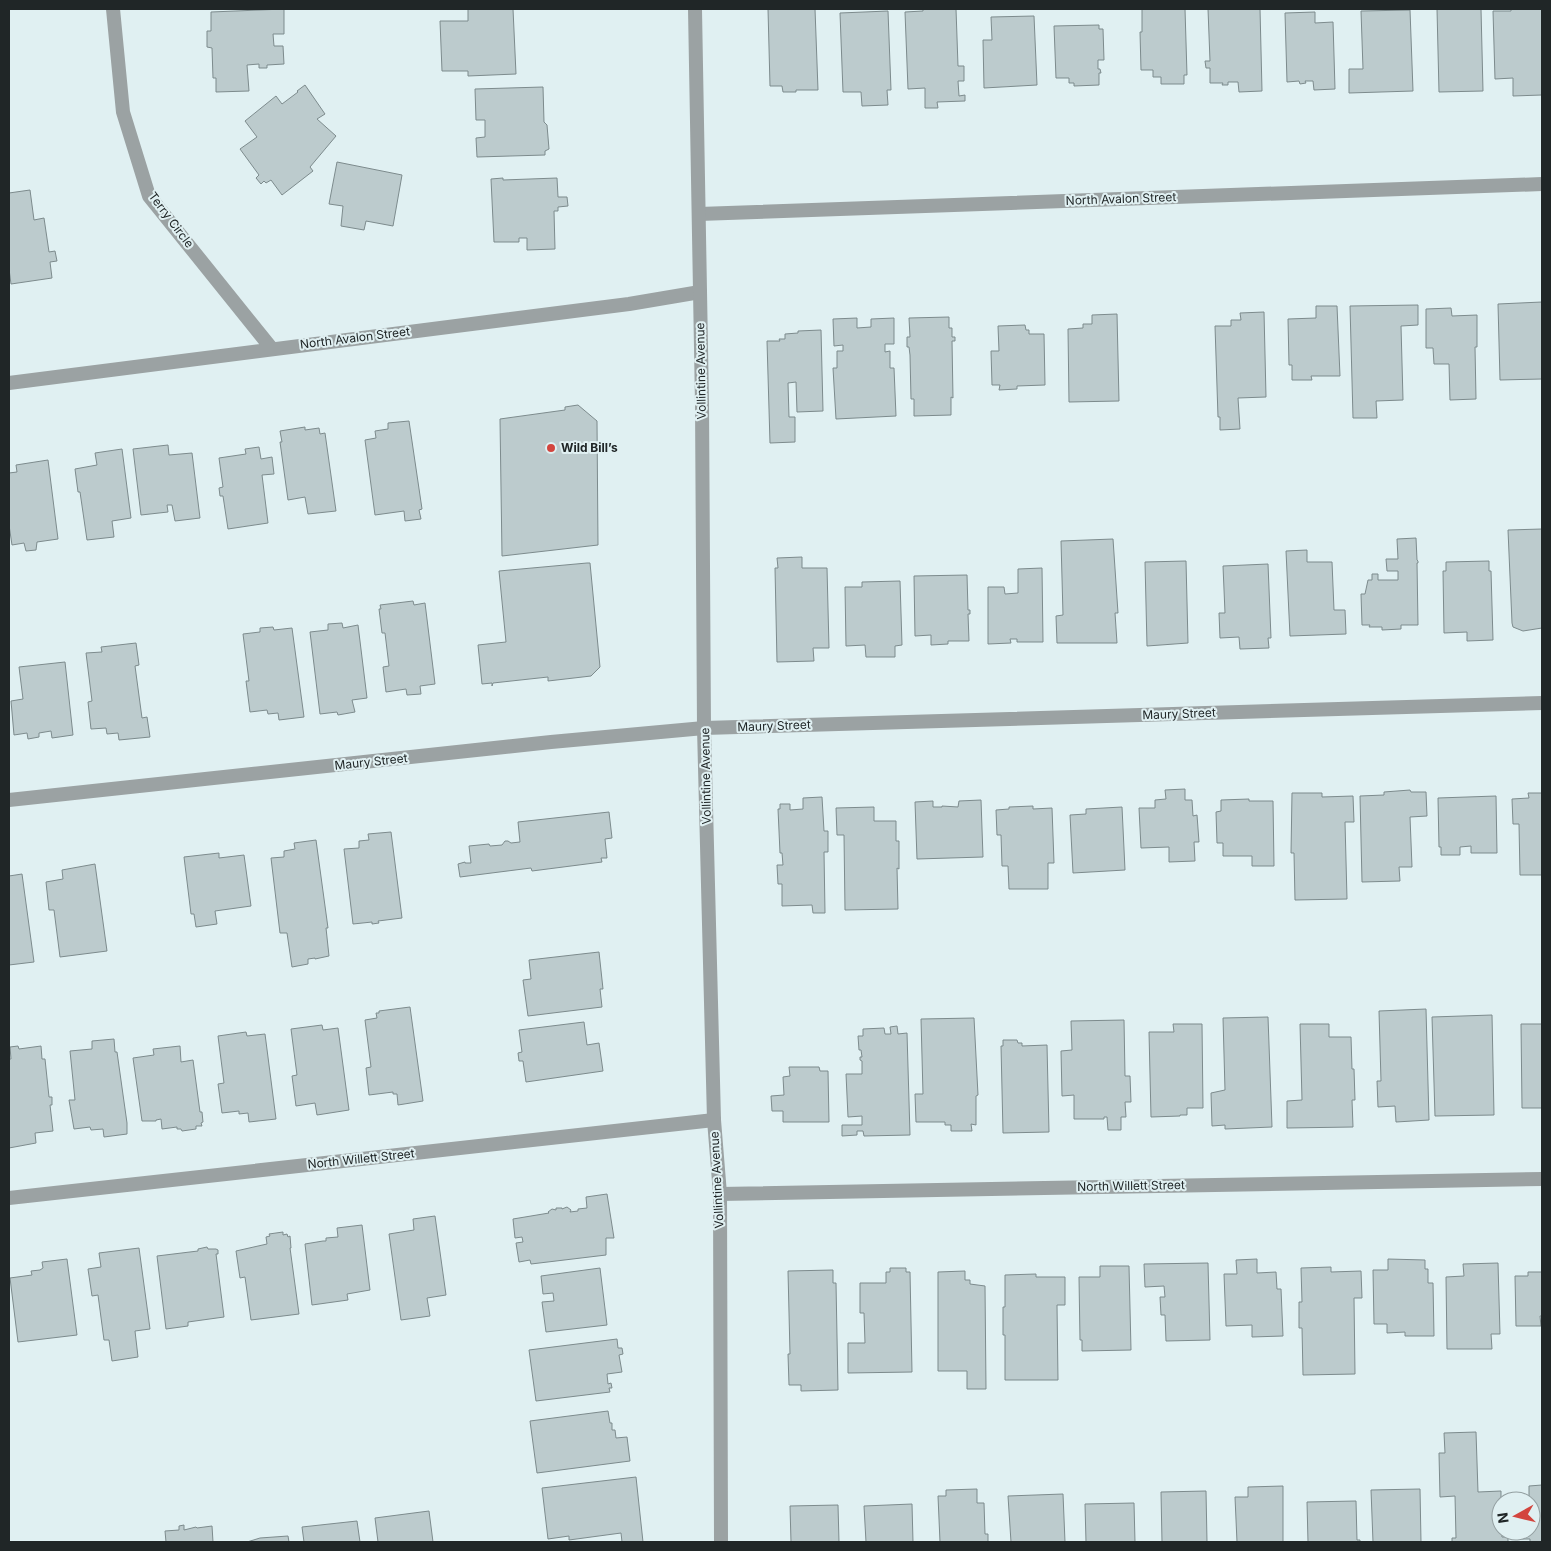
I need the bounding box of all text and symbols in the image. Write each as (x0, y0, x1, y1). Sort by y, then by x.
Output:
street label: Terry Circle (146, 189, 197, 251)
street label: North Avalon Street (1065, 189, 1177, 208)
street label: Vollintine Avenue (692, 322, 709, 420)
street label: North Avalon Street (299, 323, 411, 352)
place label: Wild Bill’s (561, 440, 618, 455)
marker: Wild Bill’s (545, 442, 557, 454)
street label: Maury Street (1142, 705, 1216, 722)
street label: Maury Street (737, 717, 811, 734)
street label: Vollintine Avenue (697, 727, 714, 825)
street label: Maury Street (334, 750, 408, 773)
street label: Vollintine Avenue (706, 1131, 727, 1229)
street label: North Willett Street (307, 1145, 415, 1172)
street label: North Willett Street (1077, 1177, 1185, 1194)
north arrow (1491, 1491, 1541, 1541)
text: N (1493, 1511, 1512, 1524)

